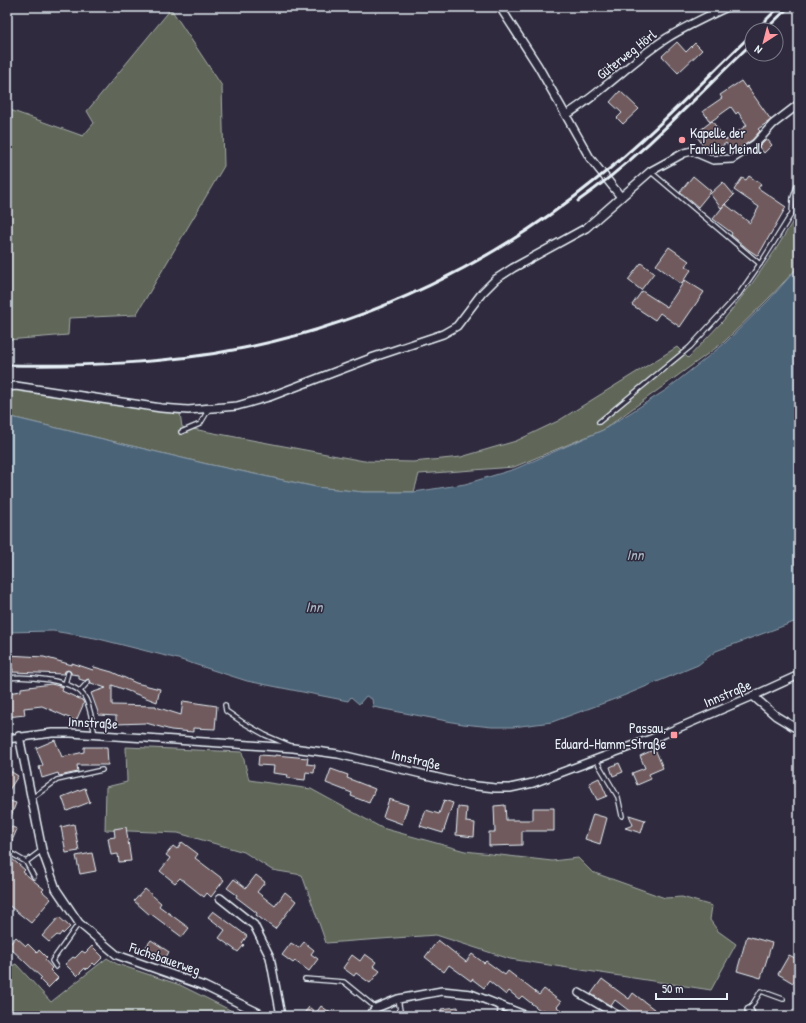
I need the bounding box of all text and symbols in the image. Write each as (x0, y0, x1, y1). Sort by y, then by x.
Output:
north arrow (744, 22, 784, 62)
street label: Güterweg Hörl (592, 25, 661, 84)
text: N (752, 43, 765, 57)
place label: Kapelle der Familie Meindl (689, 123, 762, 158)
marker: Kapelle der Familie Meindl (677, 135, 687, 145)
water label: Inn (626, 544, 645, 565)
water label: Inn (305, 596, 324, 617)
street label: Innstraße (700, 674, 755, 712)
street label: Innstraße (67, 711, 119, 734)
place label: Passau, Eduard-Hamm-Straße (555, 718, 666, 754)
marker: Passau, Eduard-Hamm-Straße (669, 730, 679, 740)
street label: Innstraße (389, 744, 443, 775)
street label: Fuchsbauerweg (126, 937, 203, 980)
scale bar (656, 975, 727, 1001)
text: 50 m (662, 980, 683, 997)

